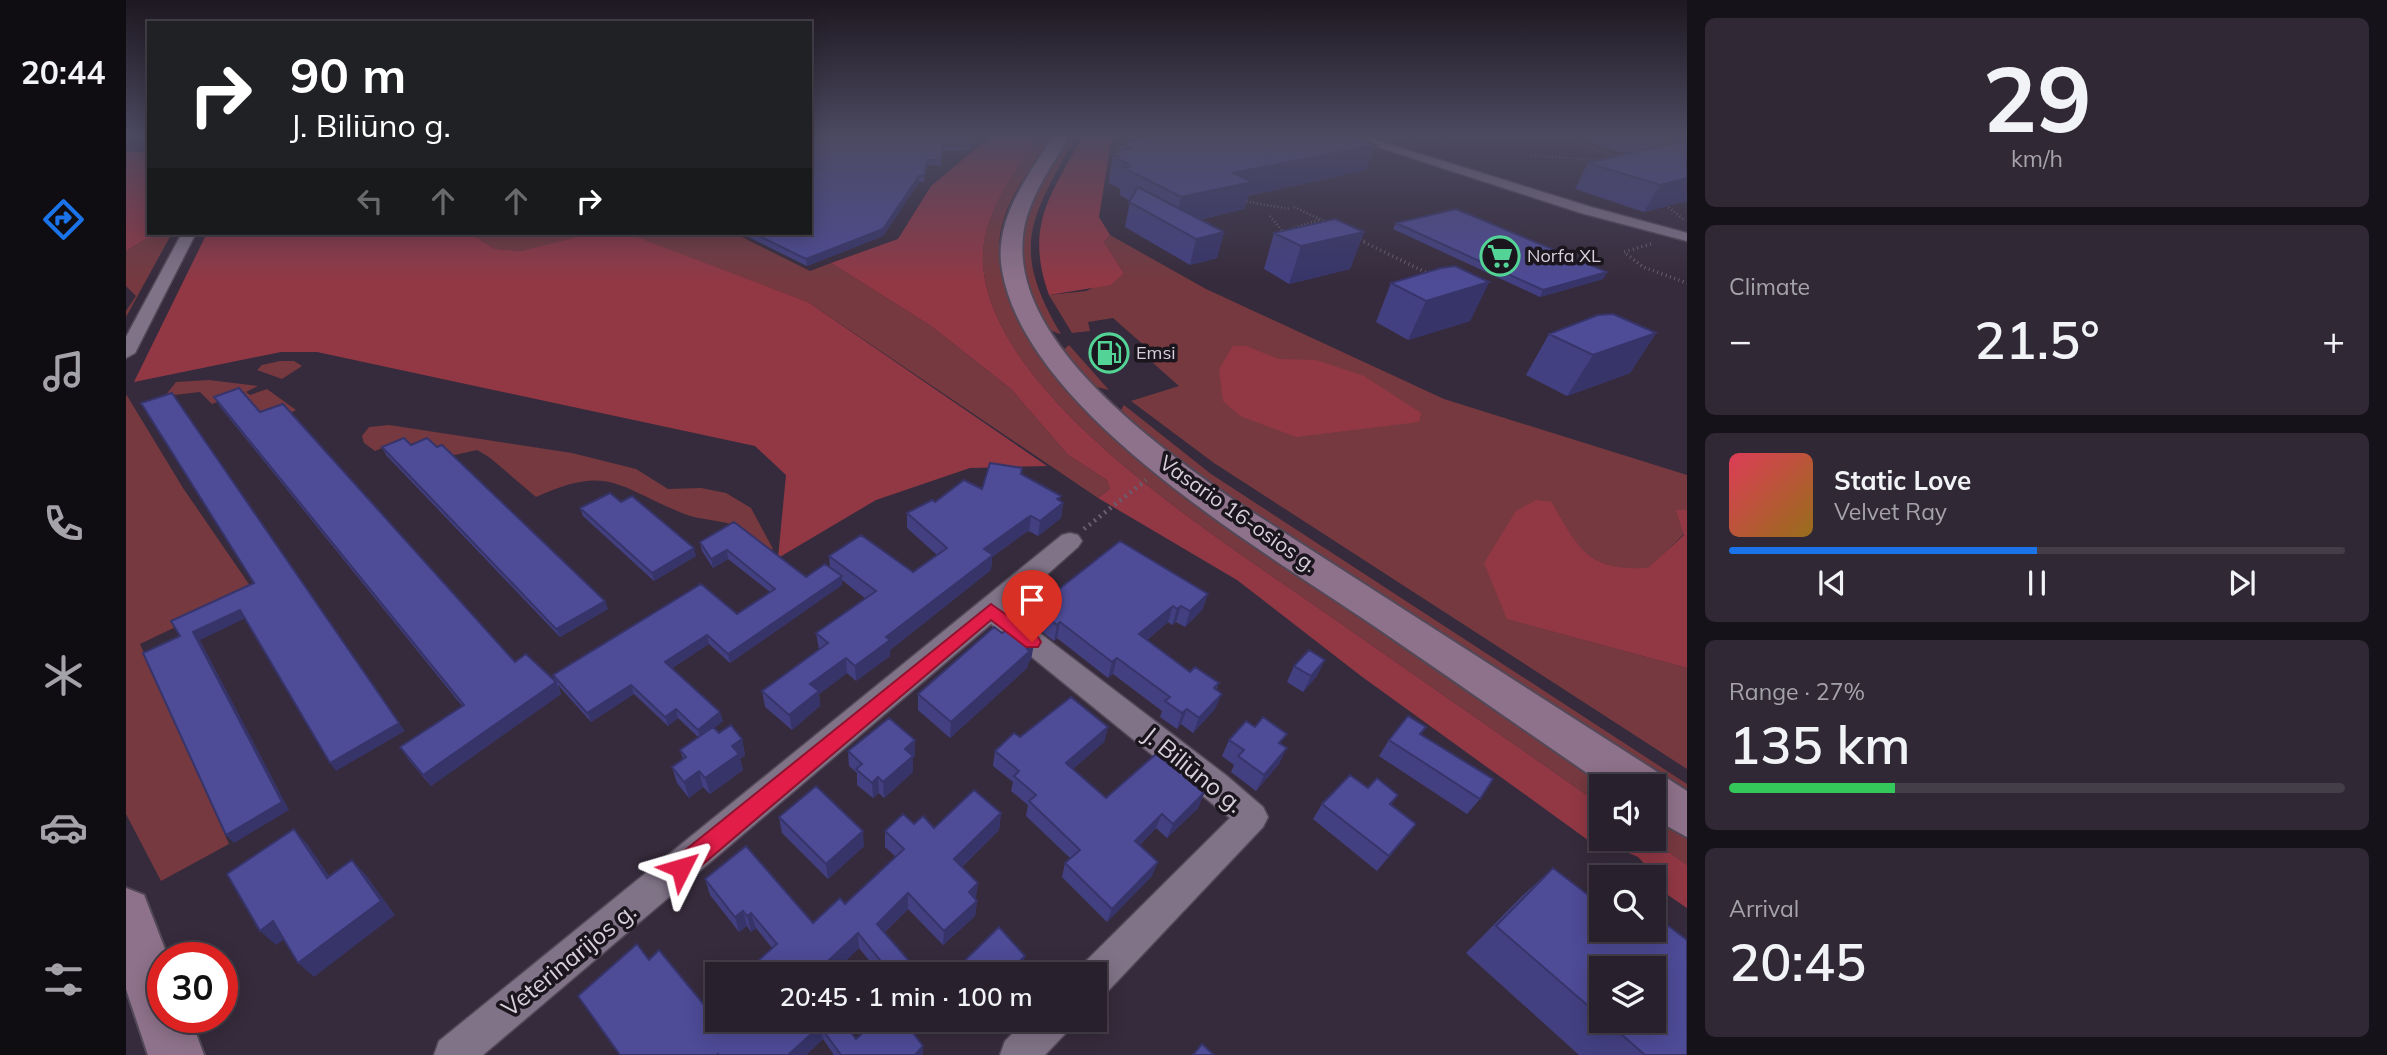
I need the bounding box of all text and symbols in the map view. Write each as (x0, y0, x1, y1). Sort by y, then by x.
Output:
text: 29 (1982, 41, 2092, 155)
text: 90 m (290, 44, 406, 105)
icon: right (175, 49, 266, 140)
text: 20:44 (21, 52, 105, 92)
text: J. Biliūno g. (290, 105, 451, 145)
text: km/h (2011, 144, 2063, 173)
icon: left (351, 182, 389, 220)
icon: ahead (424, 182, 462, 220)
icon: ahead (497, 182, 535, 220)
icon: right (570, 182, 608, 220)
icon: directions (39, 195, 88, 244)
supermarket icon: Norfa XL (1479, 235, 1521, 277)
place label: Norfa XL (1527, 244, 1601, 267)
text: Climate (1729, 272, 1810, 301)
text: 21.5° (1974, 307, 2100, 372)
text: − (1729, 316, 1752, 364)
text: + (2322, 316, 2345, 364)
fuel station icon: Emsi (1088, 332, 1130, 374)
place label: Emsi (1136, 341, 1176, 364)
icon: music (39, 347, 88, 396)
street label: Vasario 16-osios g. (1155, 449, 1322, 577)
text: Static Love (1834, 464, 1971, 497)
text: Velvet Ray (1834, 497, 1947, 526)
icon: phone (39, 499, 88, 548)
icon: previous (1813, 564, 1851, 602)
icon: pause (2018, 564, 2056, 602)
icon: next (2223, 564, 2261, 602)
pin (1002, 570, 1062, 642)
icon: arrive (1013, 581, 1051, 619)
icon: climate (39, 651, 88, 700)
text: Range · 27% (1729, 677, 1865, 706)
text: 135 km (1729, 712, 1910, 777)
street label: J. Biliūno g. (1137, 720, 1250, 819)
map controls (1589, 774, 1666, 1033)
button: sound (1589, 774, 1666, 851)
icon: car (39, 803, 88, 852)
position arrow (644, 831, 718, 905)
button: search (1589, 865, 1666, 942)
text: Arrival (1729, 894, 1799, 923)
street label: Veterinarijos g. (495, 896, 642, 1023)
text: 20:45 (1729, 929, 1866, 994)
speed limit sign: 30 (147, 942, 238, 1033)
icon: filters (39, 955, 88, 1004)
button: layers (1589, 956, 1666, 1033)
text: 20:45 · 1 min · 100 m (779, 980, 1033, 1013)

